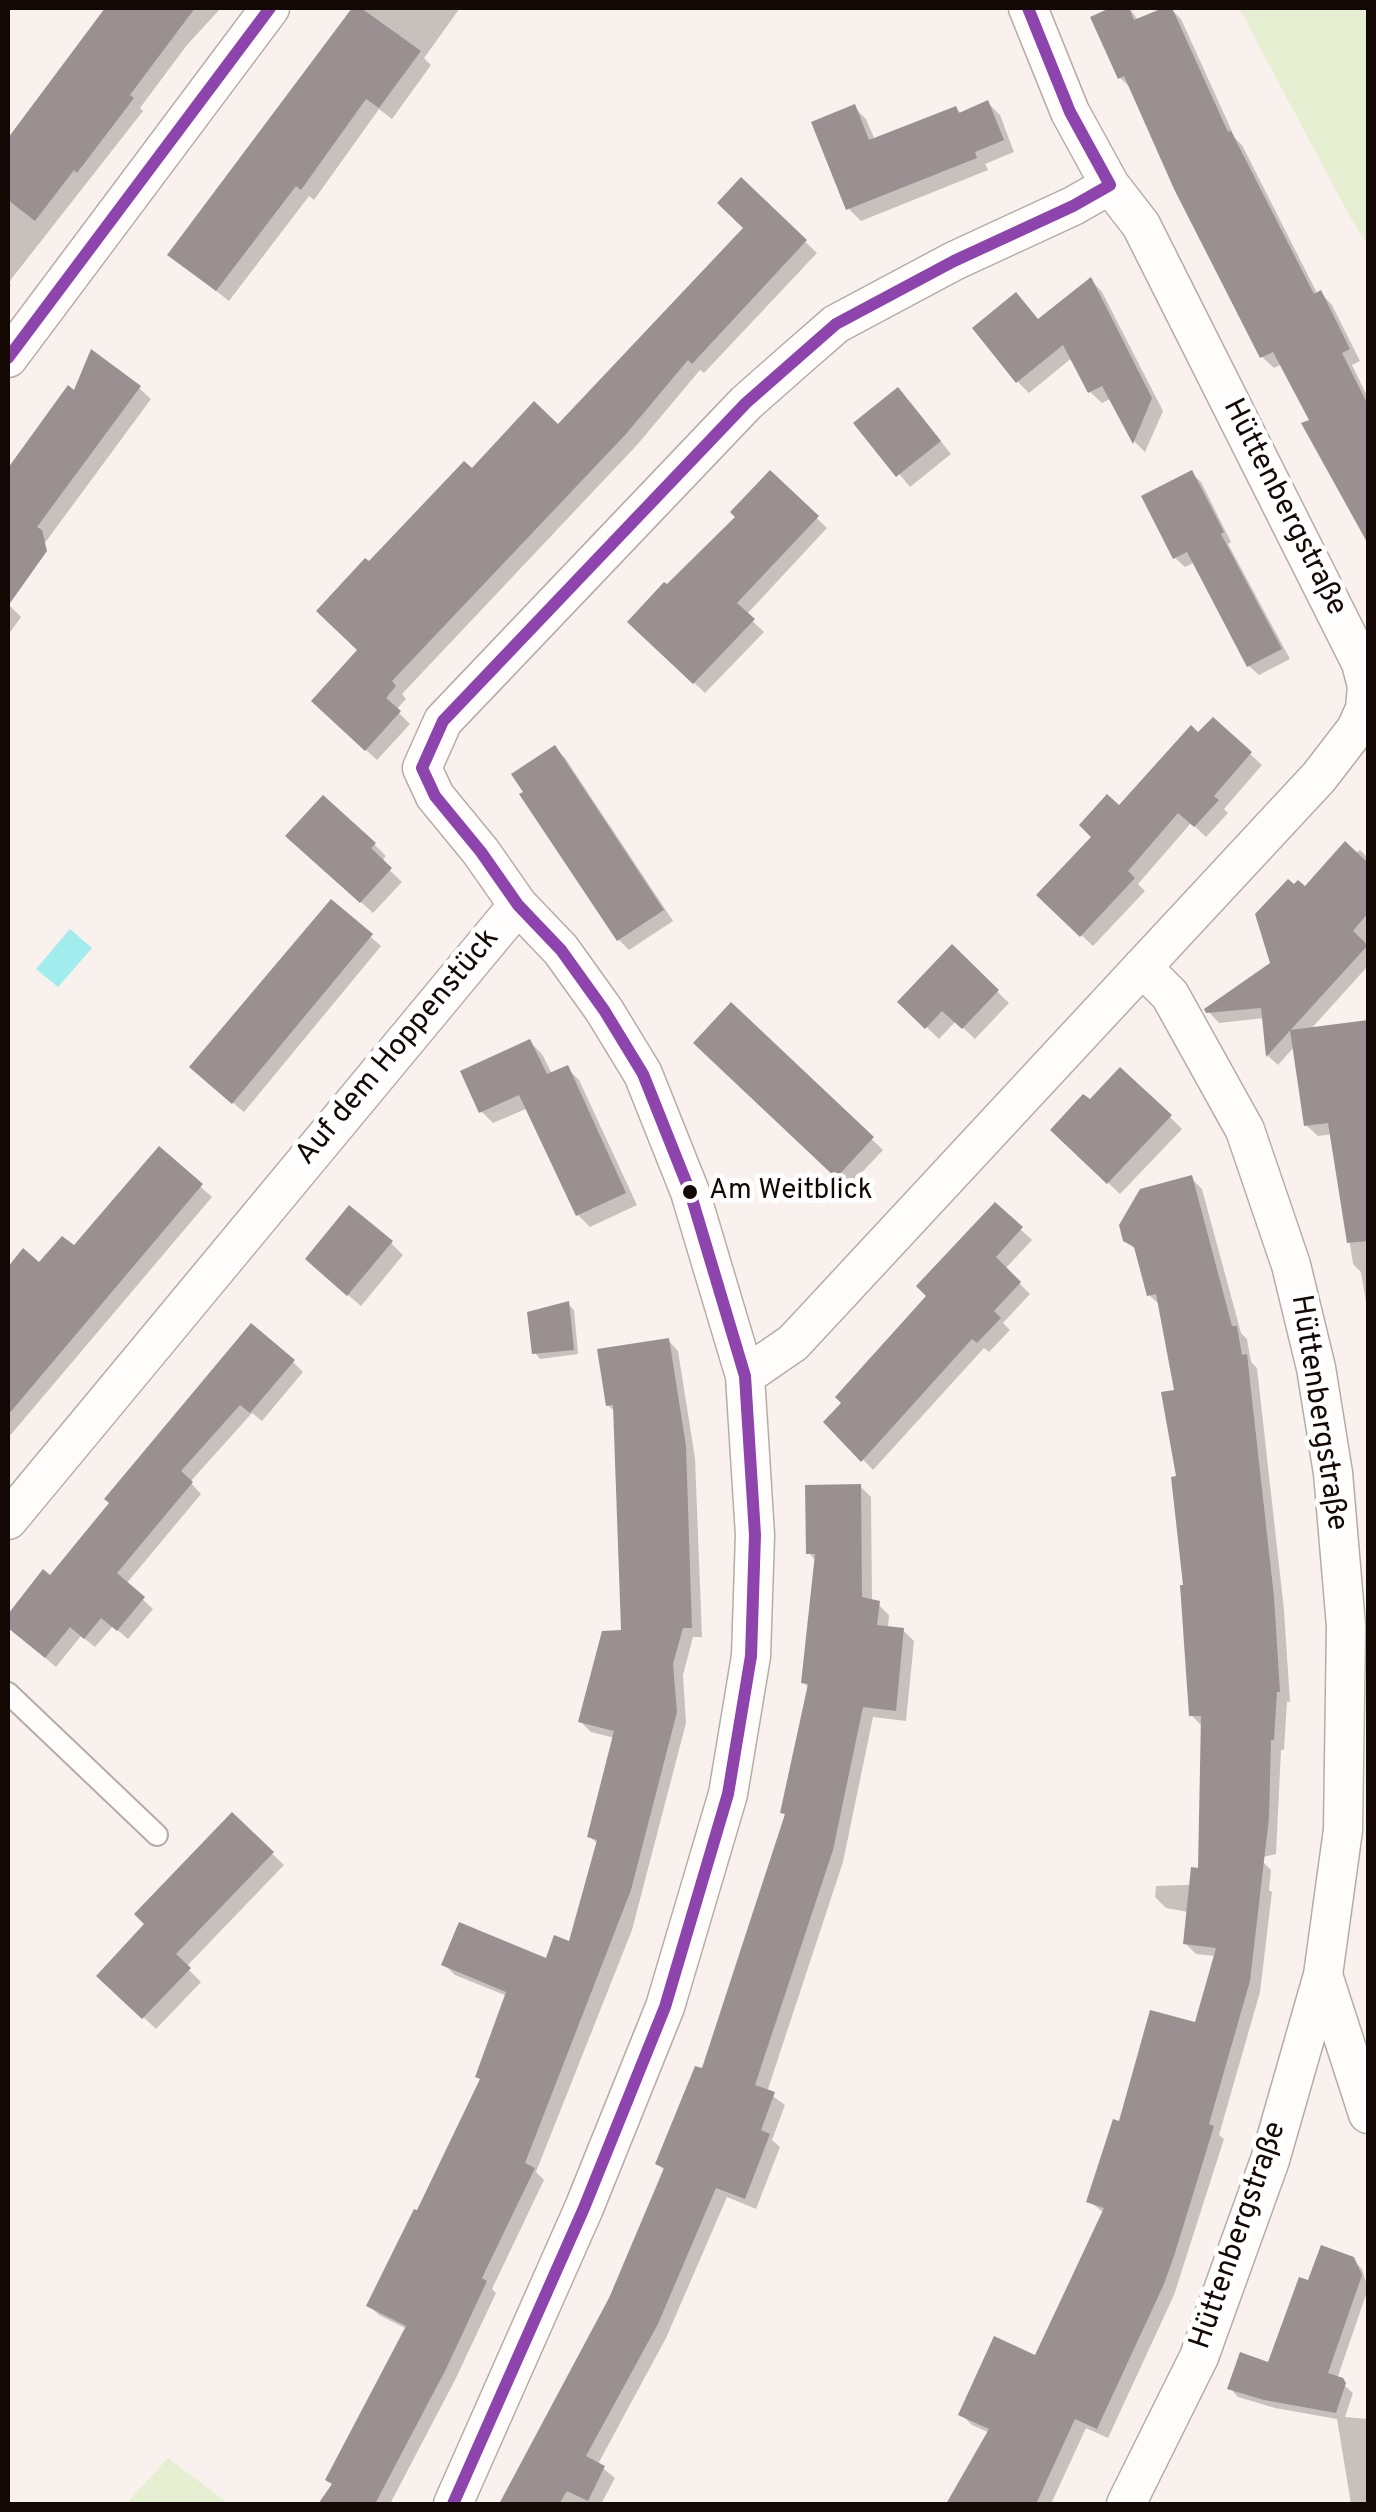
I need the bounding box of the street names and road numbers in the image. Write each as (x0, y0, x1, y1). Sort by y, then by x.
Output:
street label: Hüttenbergstraße (1213, 394, 1353, 622)
street label: Auf dem Hoppenstück (289, 922, 509, 1174)
street label: Hüttenbergstraße (1281, 1293, 1353, 1533)
street label: Hüttenbergstraße (1184, 2118, 1296, 2354)

